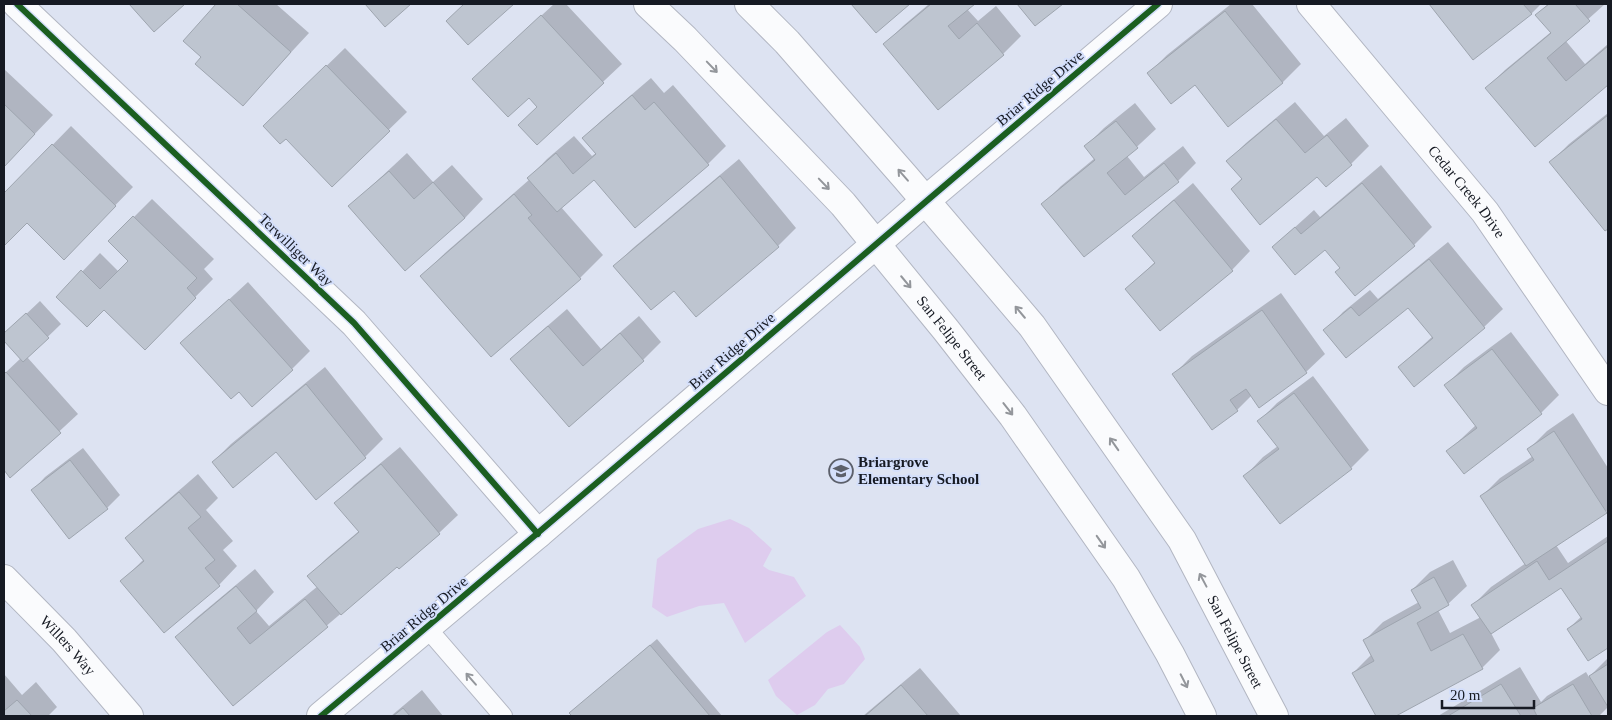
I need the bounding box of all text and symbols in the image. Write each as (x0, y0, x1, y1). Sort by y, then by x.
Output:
street label: Briar Ridge Drive (993, 47, 1087, 129)
one-way arrow (706, 61, 718, 73)
street label: Cedar Creek Drive (1425, 143, 1508, 241)
one-way arrow (897, 168, 909, 181)
one-way arrow (818, 178, 830, 191)
street label: Terwilliger Way (256, 211, 337, 290)
one-way arrow (900, 275, 911, 288)
street label: San Felipe Street (914, 293, 990, 384)
one-way arrow (1014, 306, 1025, 319)
street label: Briar Ridge Drive (686, 309, 778, 393)
one-way arrow (1002, 402, 1013, 415)
one-way arrow (1109, 437, 1119, 451)
place label: Briargrove Elementary School (858, 454, 979, 487)
school or university icon: Briargrove Elementary School (828, 458, 854, 484)
one-way arrow (1096, 535, 1106, 549)
street label: Briar Ridge Drive (377, 573, 471, 655)
one-way arrow (1198, 573, 1207, 588)
street label: San Felipe Street (1204, 593, 1266, 692)
street label: Willers Way (37, 613, 99, 679)
one-way arrow (465, 673, 477, 686)
one-way arrow (1179, 674, 1189, 689)
scale bar (1442, 678, 1534, 710)
text: 20 m (1450, 687, 1481, 703)

